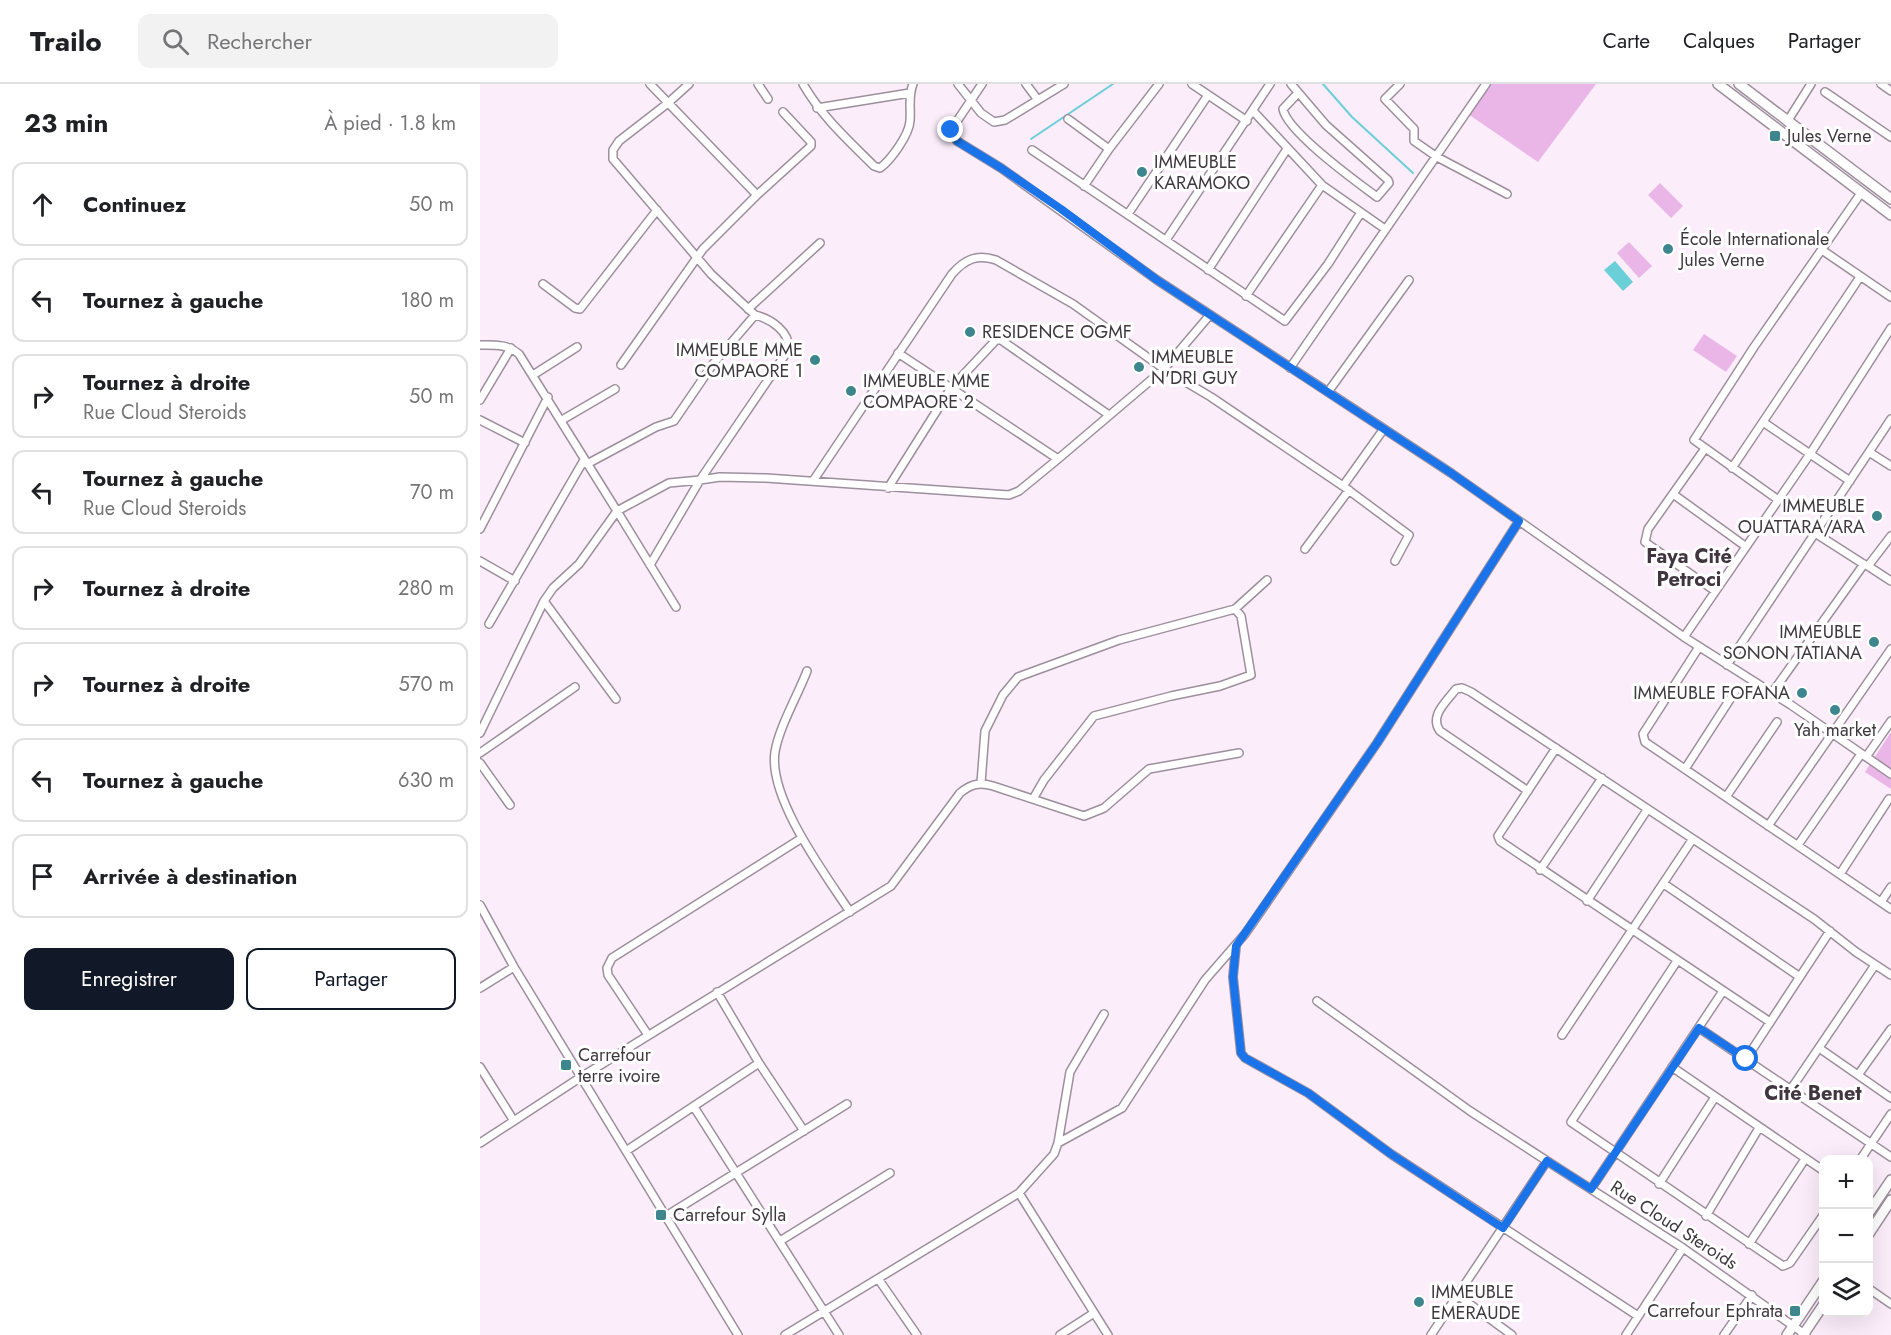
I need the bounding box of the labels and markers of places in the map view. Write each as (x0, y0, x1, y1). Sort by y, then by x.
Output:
place label: Jules Verne (1785, 123, 1871, 149)
marker: Jules Verne (1768, 129, 1782, 143)
place label: IMMEUBLE KARAMOKO (1154, 149, 1250, 196)
marker: IMMEUBLE KARAMOKO (1135, 165, 1149, 179)
place label: École Internationale Jules Verne (1678, 226, 1829, 273)
marker: École Internationale Jules Verne (1661, 242, 1675, 256)
place label: RESIDENCE OGMF (982, 319, 1132, 345)
marker: RESIDENCE OGMF (963, 325, 977, 339)
place label: IMMEUBLE MME COMPAORE 1 (676, 337, 803, 384)
place label: IMMEUBLE N'DRI GUY (1151, 344, 1238, 391)
marker: IMMEUBLE MME COMPAORE 1 (808, 353, 822, 367)
marker: IMMEUBLE N'DRI GUY (1132, 360, 1146, 374)
place label: IMMEUBLE MME COMPAORE 2 (863, 368, 990, 415)
marker: IMMEUBLE MME COMPAORE 2 (844, 384, 858, 398)
place label: IMMEUBLE OUATTARA/ARA (1738, 493, 1865, 540)
marker: IMMEUBLE OUATTARA/ARA (1870, 509, 1884, 523)
place label: IMMEUBLE SONON TATIANA (1723, 619, 1862, 666)
marker: IMMEUBLE SONON TATIANA (1867, 635, 1881, 649)
place label: IMMEUBLE FOFANA (1633, 680, 1790, 706)
marker: IMMEUBLE FOFANA (1795, 686, 1809, 700)
marker: Yah market (1828, 703, 1842, 717)
place label: Yah market (1794, 717, 1877, 743)
place label: Carrefour terre ivoire (578, 1042, 660, 1089)
marker: Carrefour terre ivoire (559, 1058, 573, 1072)
place label: Carrefour Sylla (673, 1202, 786, 1228)
marker: Carrefour Sylla (654, 1208, 668, 1222)
place label: IMMEUBLE EMERAUDE (1431, 1279, 1521, 1326)
marker: IMMEUBLE EMERAUDE (1412, 1295, 1426, 1309)
place label: Carrefour Ephrata (1647, 1298, 1783, 1324)
marker: Carrefour Ephrata (1788, 1304, 1802, 1318)

